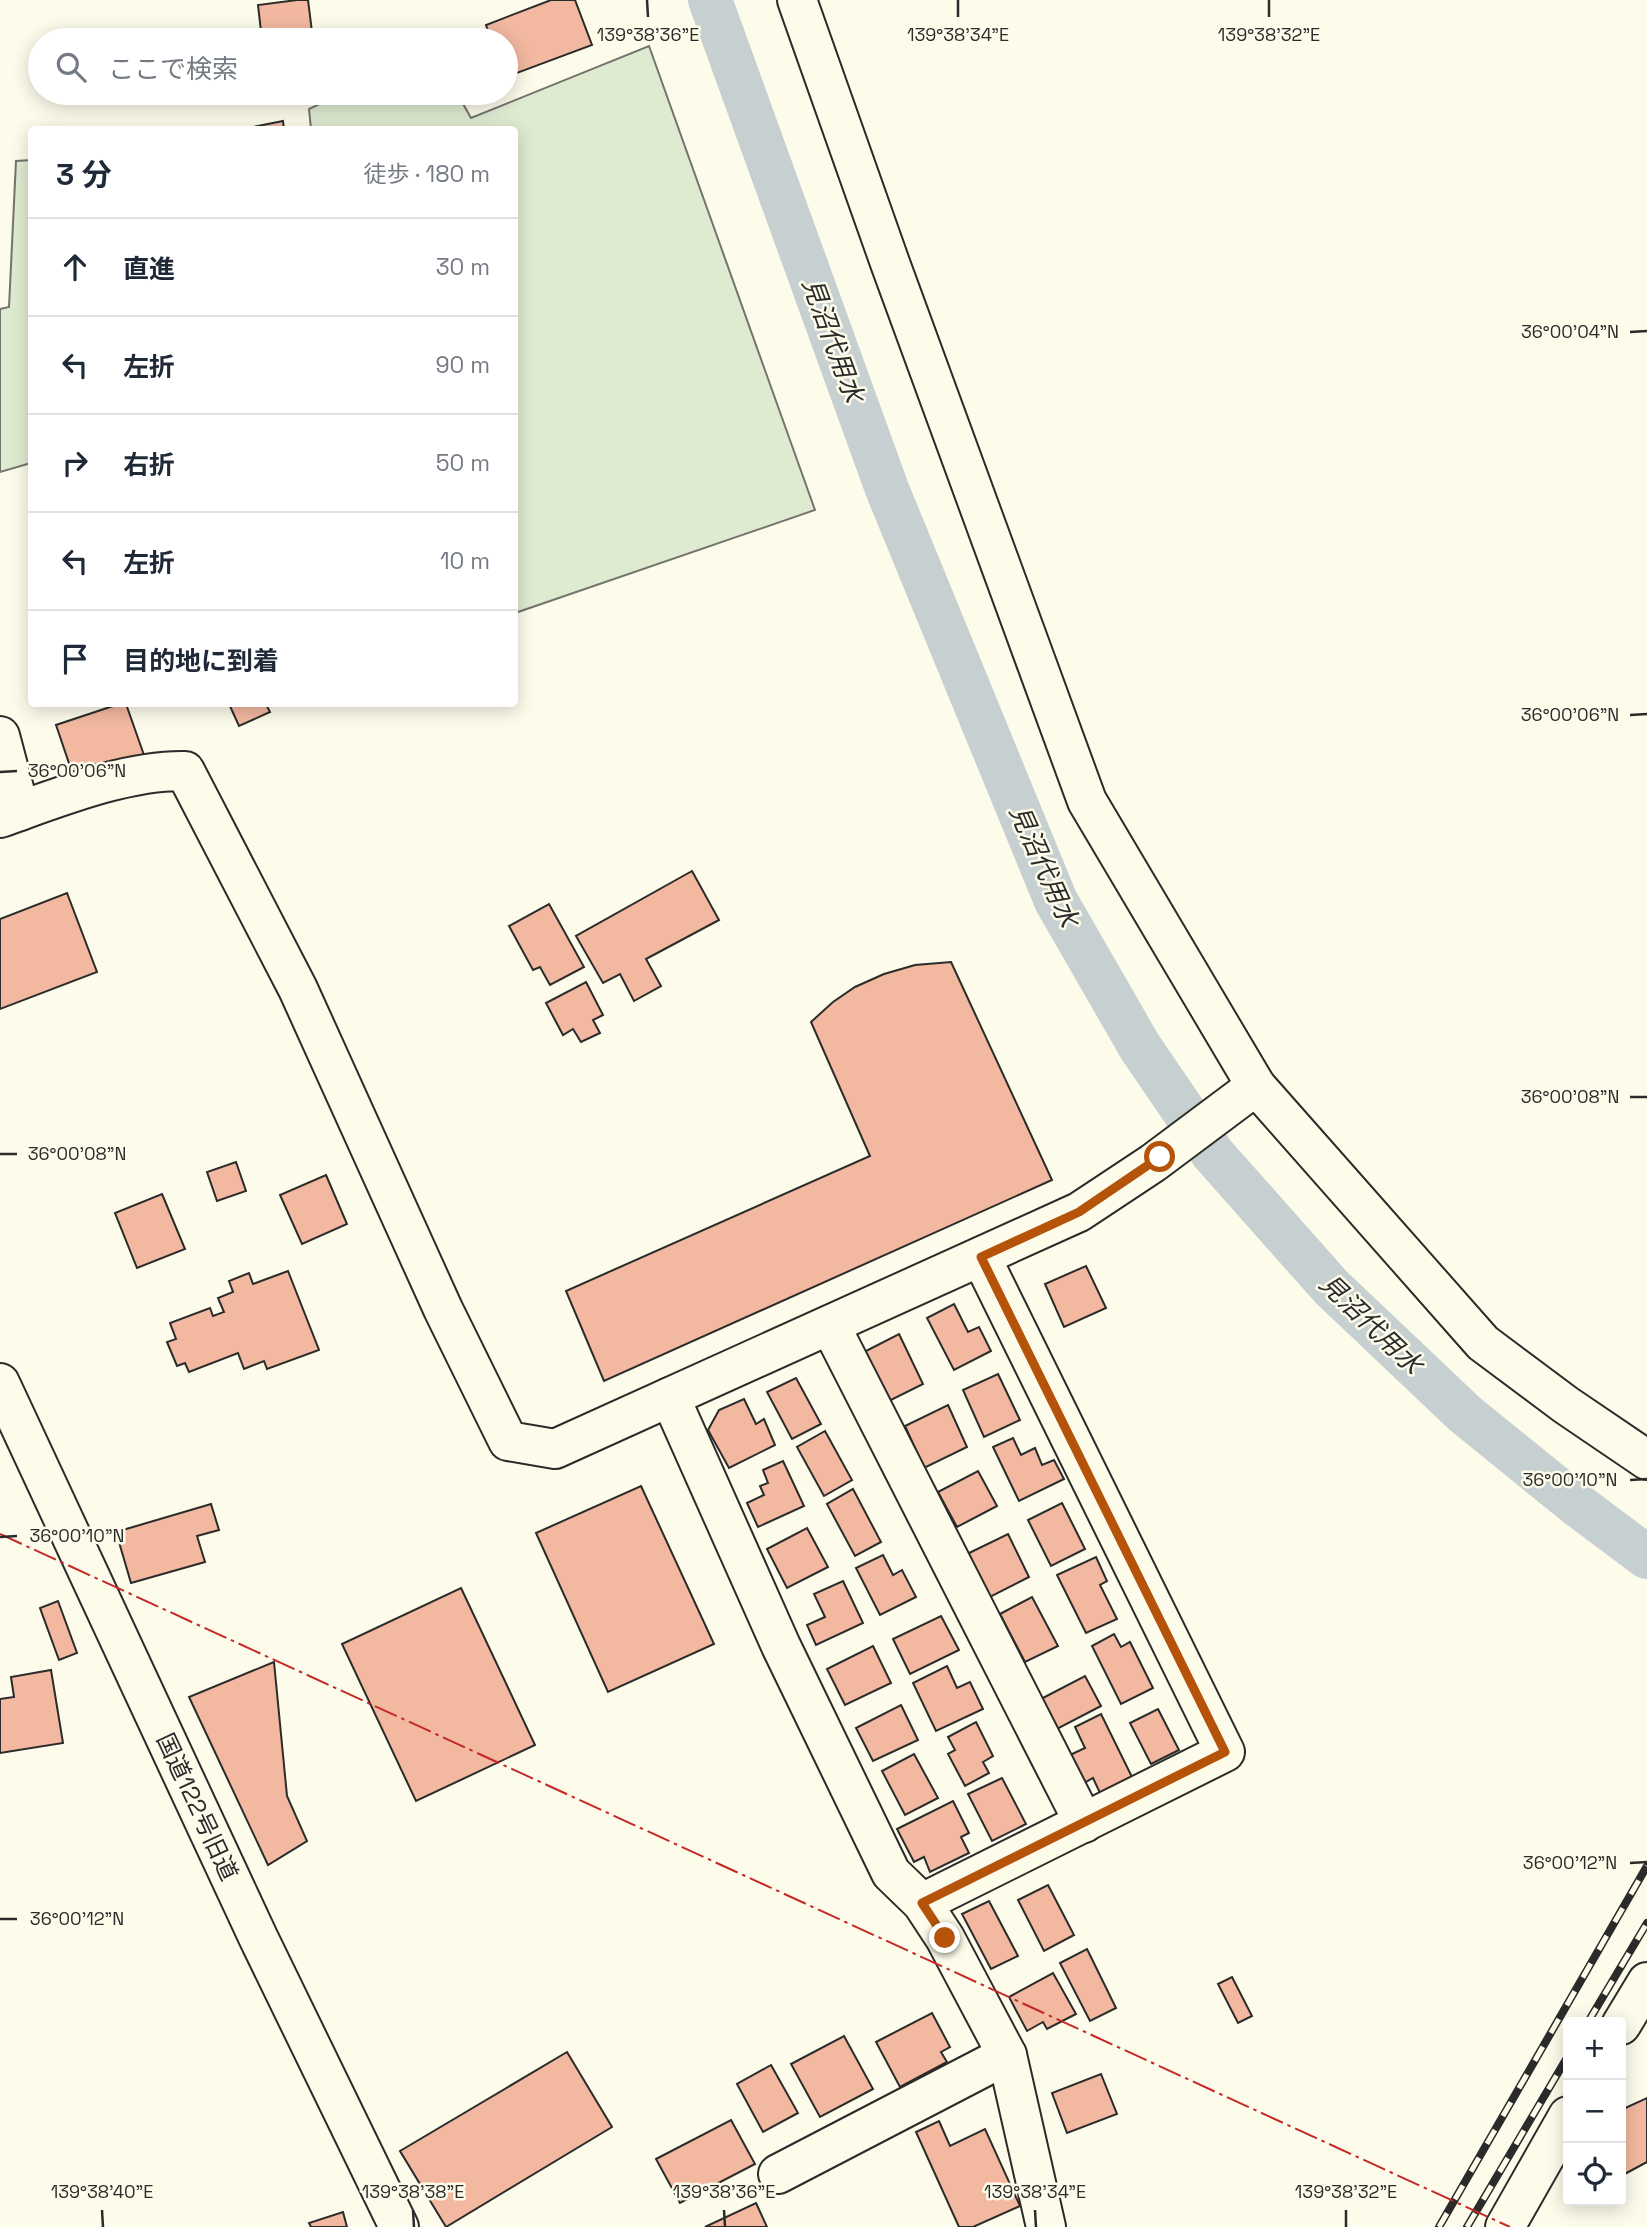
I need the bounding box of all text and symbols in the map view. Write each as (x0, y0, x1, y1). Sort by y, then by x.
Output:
text: 139°38'36"E (597, 23, 699, 46)
text: 139°38'34"E (907, 23, 1009, 46)
text: 139°38'32"E (1218, 23, 1320, 46)
search box (28, 28, 518, 105)
icon: search (52, 48, 90, 86)
text: ここで検索 (108, 52, 238, 86)
text: 3 分 (56, 155, 112, 194)
text: 徒歩 · 180 m (364, 159, 490, 189)
icon: ahead (56, 248, 94, 286)
text: 直進 (123, 252, 175, 286)
text: 30 m (436, 252, 490, 282)
water label: 見沼代用水 (795, 273, 872, 410)
text: 36°00'04"N (1521, 320, 1619, 343)
icon: left (56, 346, 94, 384)
text: 左折 (123, 350, 175, 384)
text: 90 m (435, 350, 490, 380)
icon: right (56, 444, 94, 482)
text: 右折 (123, 448, 175, 482)
text: 50 m (436, 448, 490, 478)
icon: left (56, 542, 94, 580)
text: 左折 (123, 546, 175, 580)
text: 10 m (440, 546, 490, 576)
icon: arrive (56, 640, 94, 678)
text: 目的地に到着 (123, 644, 279, 678)
text: 36°00'06"N (1521, 703, 1619, 726)
text: 36°00'06"N (28, 759, 126, 782)
water label: 見沼代用水 (1002, 800, 1087, 935)
text: 36°00'08"N (1521, 1085, 1619, 1108)
route start (1144, 1141, 1175, 1172)
text: 36°00'08"N (28, 1142, 126, 1165)
water label: 見沼代用水 (1312, 1267, 1432, 1383)
text: 36°00'10"N (1522, 1468, 1618, 1491)
text: 36°00'10"N (29, 1524, 125, 1547)
street label: 国道122号旧道 (150, 1728, 245, 1885)
text: 36°00'12"N (1523, 1851, 1617, 1874)
text: 36°00'12"N (30, 1907, 124, 1930)
route end (929, 1922, 960, 1953)
map controls (1563, 2017, 1626, 2206)
button: + (1563, 2017, 1626, 2080)
button: − (1563, 2080, 1626, 2143)
button: locate (1563, 2143, 1626, 2206)
text: 139°38'40"E (51, 2180, 153, 2203)
text: 139°38'38"E (362, 2180, 464, 2203)
text: 139°38'36"E (673, 2180, 775, 2203)
text: 139°38'34"E (984, 2180, 1086, 2203)
text: 139°38'32"E (1295, 2180, 1397, 2203)

